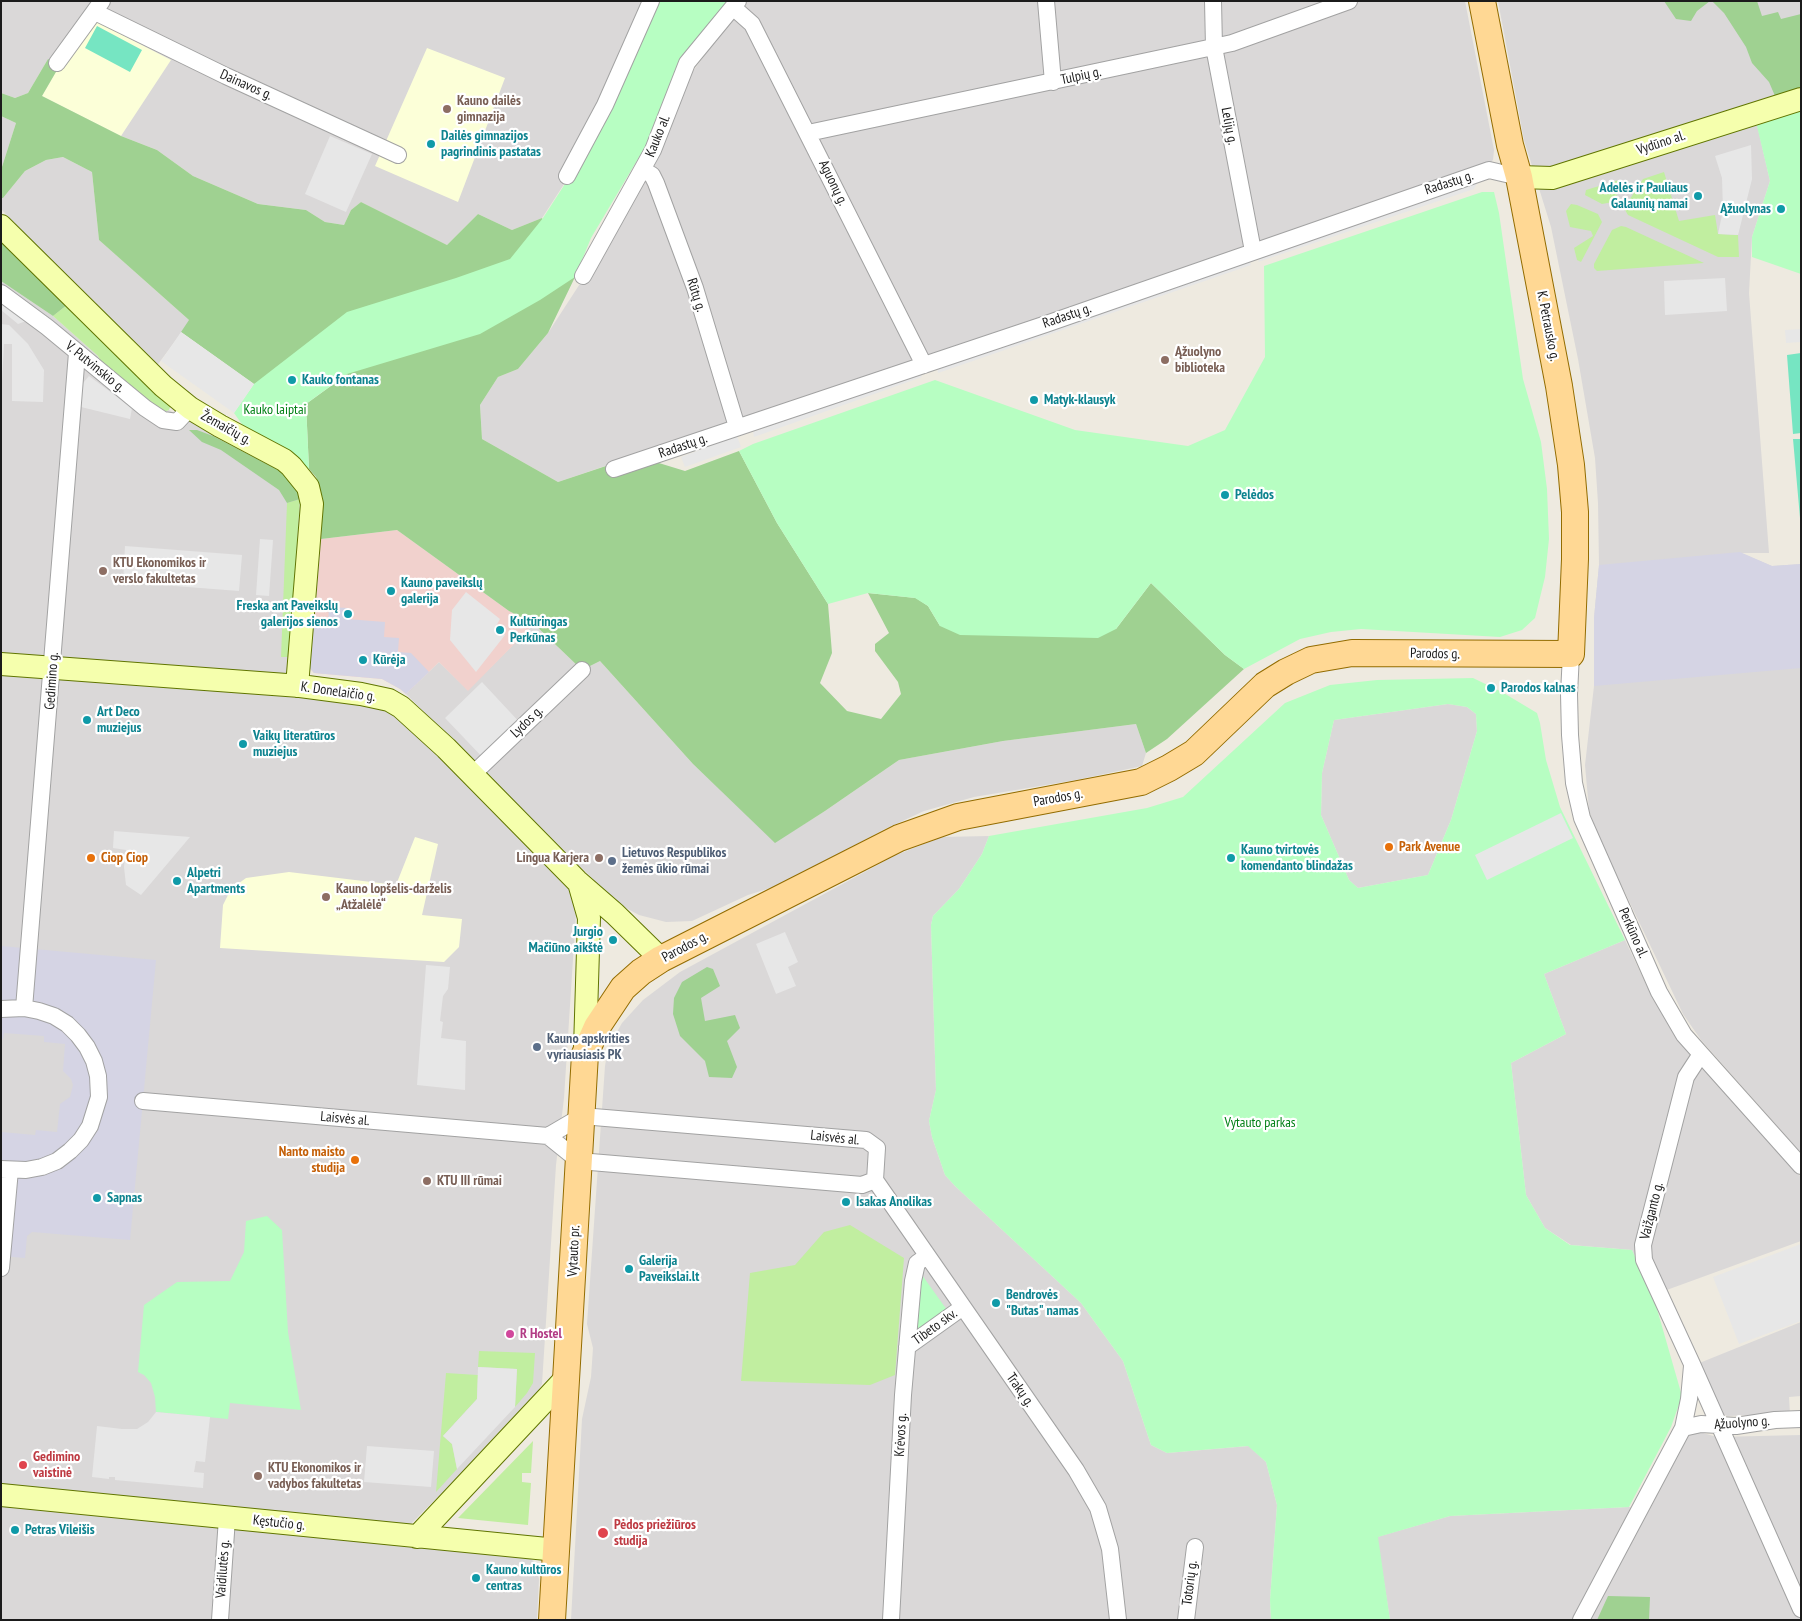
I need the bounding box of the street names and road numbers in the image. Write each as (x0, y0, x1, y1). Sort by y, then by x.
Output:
street label: Tulpių g. (1059, 64, 1103, 88)
street label: Dainavos g. (217, 66, 275, 104)
street label: Lelijų g. (1217, 106, 1241, 146)
street label: Kauko al. (642, 112, 674, 160)
street label: Vydūno al. (1635, 127, 1687, 159)
street label: Aguonų g. (815, 158, 851, 208)
street label: Radastų g. (1423, 167, 1475, 199)
street label: Rūtų g. (683, 276, 709, 314)
street label: K. Petrausko g. (1533, 290, 1563, 362)
street label: Radastų g. (1041, 300, 1093, 332)
street label: V. Putvinskio g. (62, 338, 128, 396)
street label: Žemaičių g. (198, 407, 254, 449)
street label: Radastų g. (657, 430, 709, 462)
street label: Parodos g. (1410, 645, 1460, 663)
street label: Gedimino g. (42, 652, 62, 710)
street label: K. Donelaičio g. (300, 678, 376, 706)
street label: Lydos g. (507, 703, 547, 741)
street label: Parodos g. (1032, 785, 1084, 811)
street label: Perkūno al. (1614, 905, 1652, 961)
street label: Parodos g. (659, 928, 711, 966)
street label: Laisvės al. (320, 1108, 370, 1130)
street label: Laisvės al. (810, 1127, 860, 1149)
street label: Vaižganto g. (1637, 1181, 1667, 1241)
street label: Vytauto pr. (564, 1225, 584, 1277)
street label: Tibeto skv. (909, 1305, 961, 1349)
street label: Trakų g. (1002, 1370, 1038, 1410)
street label: Krėvos g. (891, 1413, 911, 1457)
street label: Ąžuolyno g. (1714, 1413, 1770, 1433)
street label: Kęstučio g. (252, 1512, 306, 1534)
street label: Vaidilutės g. (213, 1539, 233, 1599)
street label: Totorių g. (1179, 1560, 1201, 1606)

